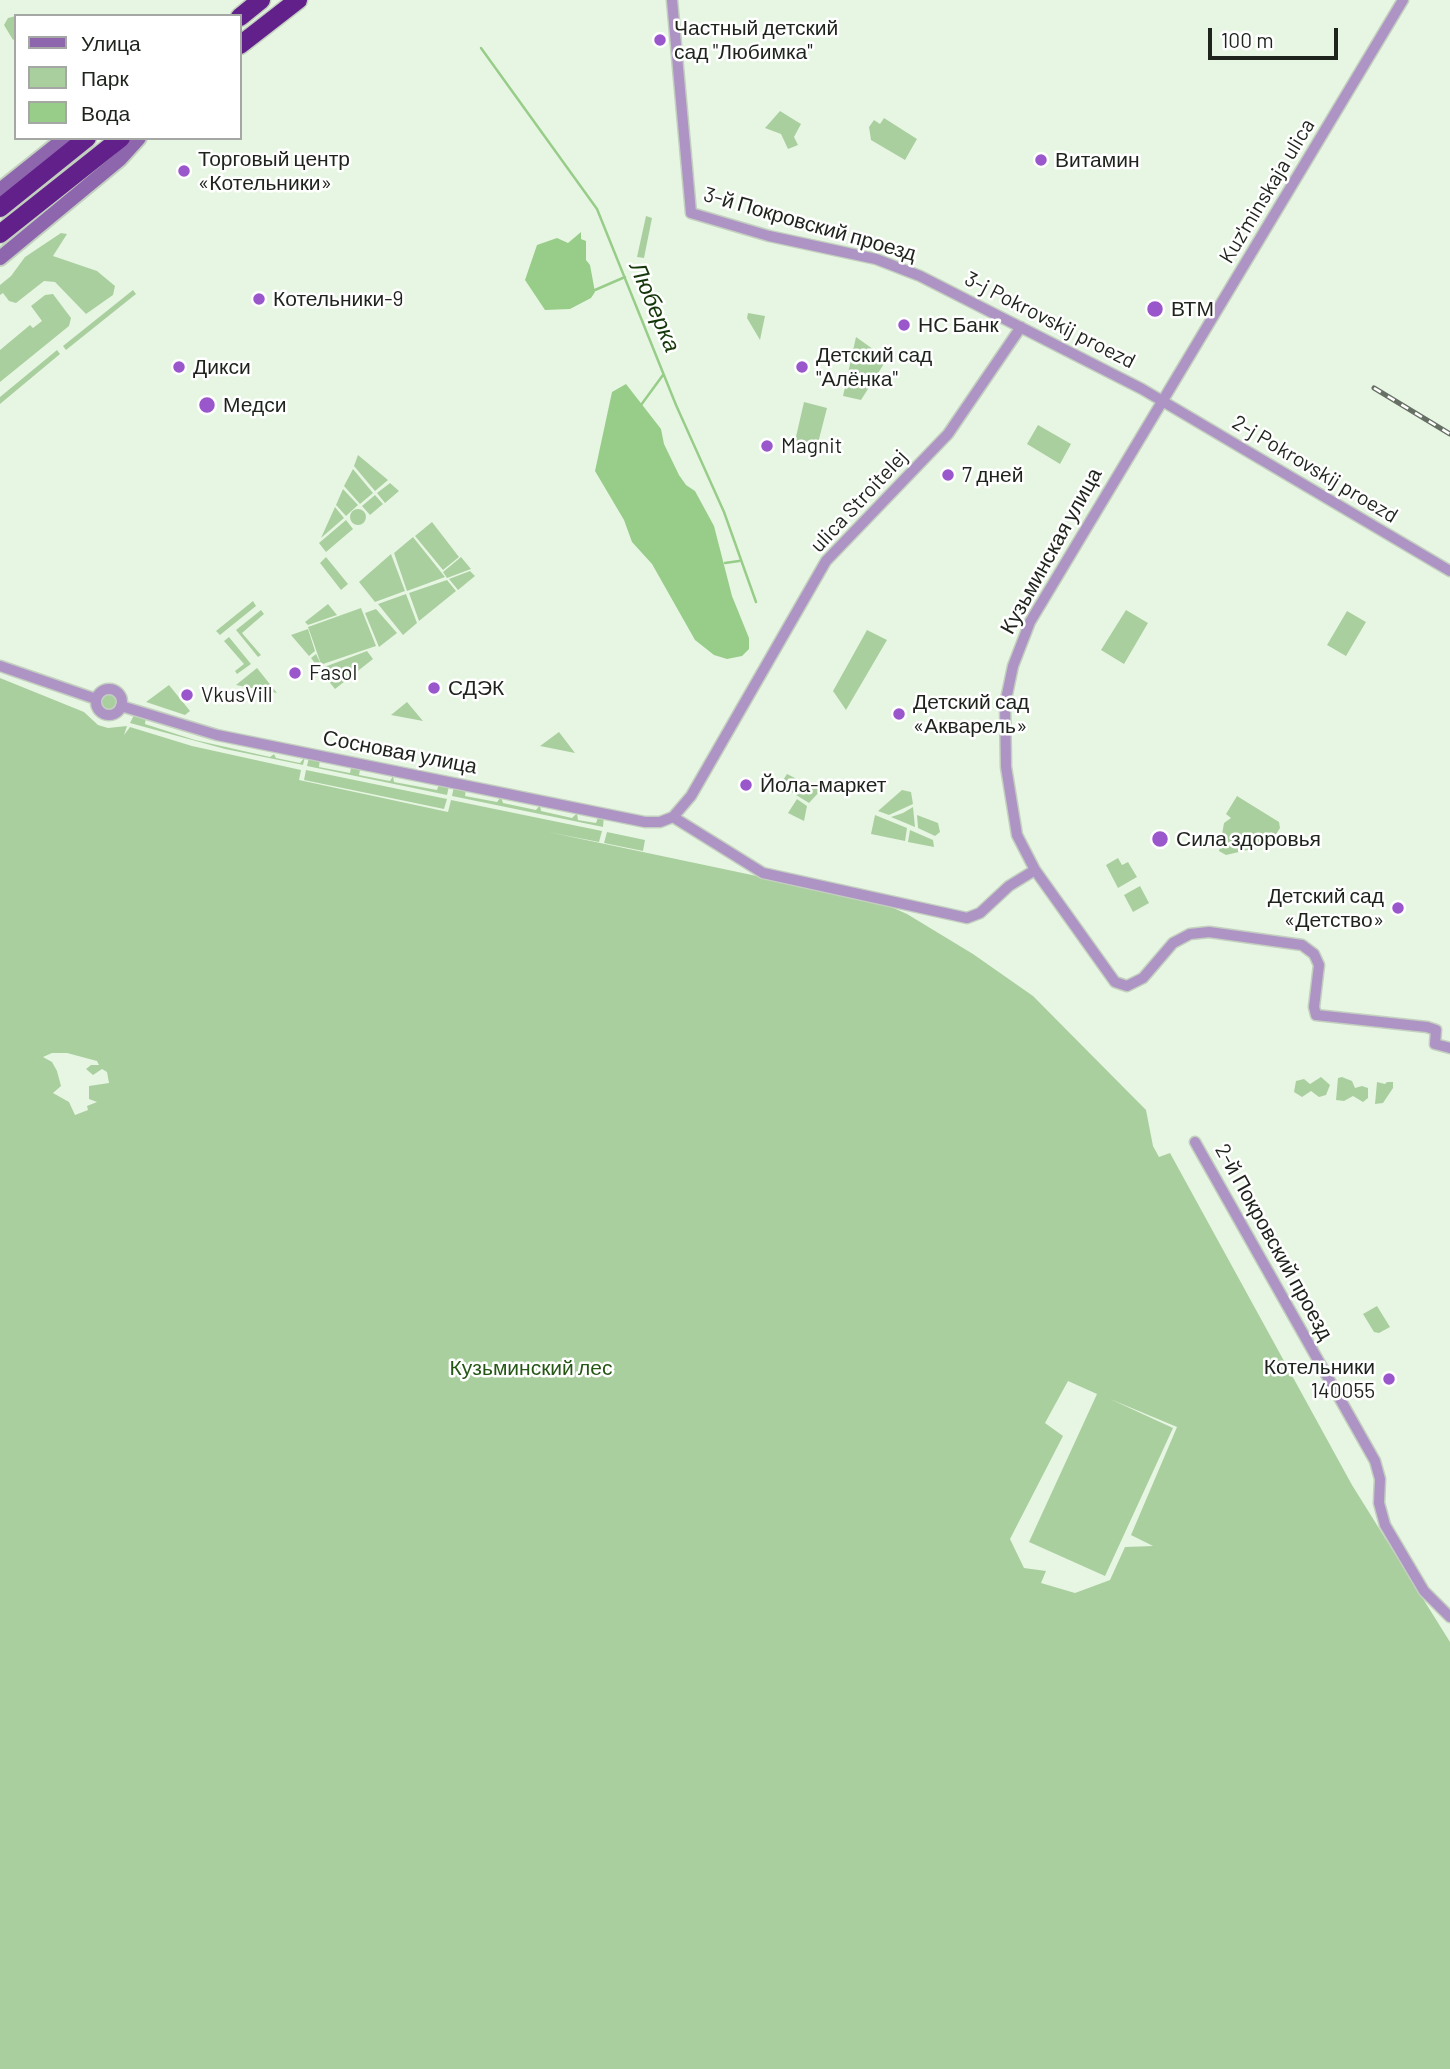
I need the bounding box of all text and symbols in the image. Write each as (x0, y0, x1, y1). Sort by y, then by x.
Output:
legend (14, 14, 242, 140)
scale bar (1212, 14, 1342, 58)
place label: Частный детский сад "Любимка" (674, 15, 838, 65)
text: 100 m (1221, 27, 1274, 52)
text: Улица (81, 30, 141, 55)
marker: Частный детский сад "Любимка" (652, 32, 668, 48)
text: Парк (81, 65, 129, 90)
text: Вода (81, 100, 130, 125)
street label: Kuz'minskaja ulica (1214, 114, 1320, 268)
place label: Торговый центр «Котельники» (198, 146, 350, 196)
place label: Витамин (1055, 147, 1140, 173)
marker: Витамин (1033, 152, 1049, 168)
marker: Торговый центр «Котельники» (176, 163, 192, 179)
street label: 3-й Покровский проезд (701, 182, 919, 266)
water label: Люберка (624, 258, 686, 356)
street label: 3-j Pokrovskij proezd (960, 266, 1140, 374)
place label: Котельники-9 (273, 286, 403, 312)
marker: Котельники-9 (251, 291, 267, 307)
place label: ВТМ (1171, 296, 1214, 322)
marker: ВТМ (1145, 299, 1165, 319)
place label: НС Банк (918, 312, 999, 338)
marker: НС Банк (896, 317, 912, 333)
place label: Детский сад "Алёнка" (816, 342, 932, 392)
place label: Дикси (193, 354, 251, 380)
marker: Дикси (171, 359, 187, 375)
marker: Детский сад "Алёнка" (794, 359, 810, 375)
place label: Медси (223, 392, 286, 418)
marker: Медси (197, 395, 217, 415)
street label: 2-j Pokrovskij proezd (1228, 410, 1402, 528)
place label: Magnit (781, 433, 842, 459)
marker: Magnit (759, 438, 775, 454)
street label: ulica Stroitelej (805, 444, 913, 558)
place label: 7 дней (962, 462, 1023, 488)
street label: Кузьминская улица (995, 463, 1107, 639)
marker: 7 дней (940, 467, 956, 483)
place label: Fasol (309, 660, 357, 686)
marker: Fasol (287, 665, 303, 681)
place label: СДЭК (448, 675, 504, 701)
marker: СДЭК (426, 680, 442, 696)
place label: VkusVill (201, 682, 273, 708)
marker: VkusVill (179, 687, 195, 703)
place label: Детский сад «Акварель» (913, 689, 1029, 739)
marker: Детский сад «Акварель» (891, 706, 907, 722)
street label: Сосновая улица (321, 725, 479, 779)
place label: Йола-маркет (760, 772, 886, 798)
marker: Йола-маркет (738, 777, 754, 793)
place label: Сила здоровья (1176, 826, 1321, 852)
marker: Сила здоровья (1150, 829, 1170, 849)
place label: Детский сад «Детство» (1268, 883, 1384, 933)
marker: Детский сад «Детство» (1390, 900, 1406, 916)
street label: 2-й Покровский проезд (1210, 1140, 1338, 1344)
place label: Котельники 140055 (1264, 1354, 1375, 1404)
park label: Кузьминский лес (450, 1355, 612, 1381)
marker: Котельники 140055 (1381, 1371, 1397, 1387)

